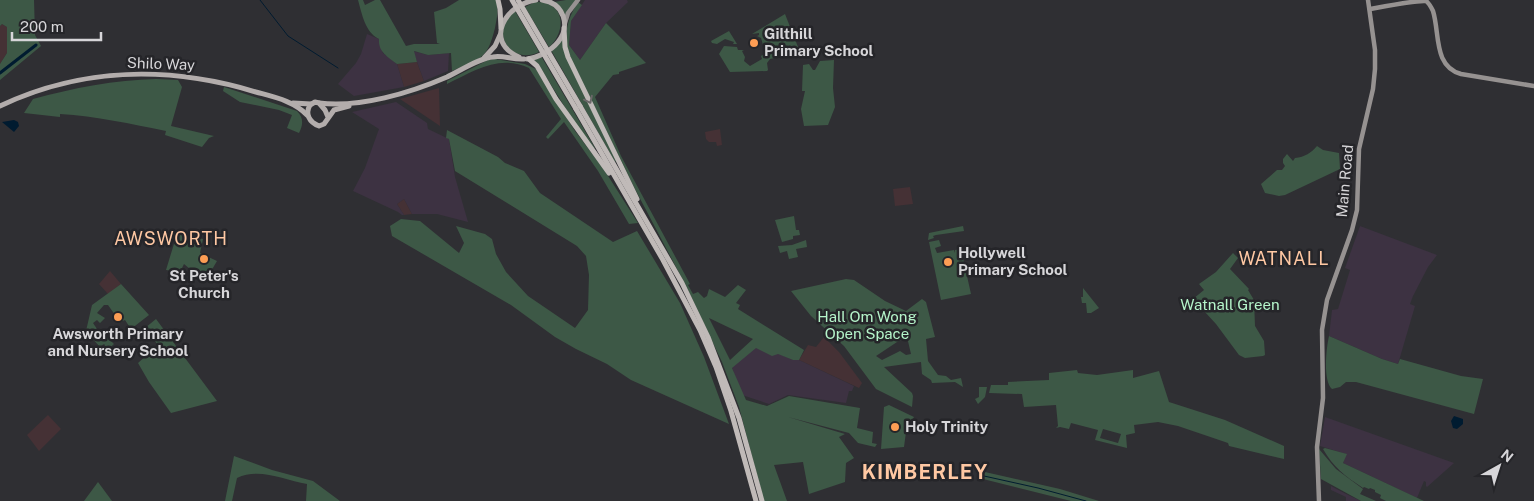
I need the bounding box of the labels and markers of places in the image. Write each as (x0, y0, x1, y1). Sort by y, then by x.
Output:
place label: Gilthill Primary School (764, 25, 874, 59)
marker: Gilthill Primary School (748, 37, 760, 49)
place label: Hollywell Primary School (958, 244, 1068, 278)
marker: St Peter's Church (198, 253, 210, 265)
marker: Hollywell Primary School (942, 256, 954, 268)
place label: St Peter's Church (169, 267, 239, 301)
marker: Awsworth Primary and Nursery School (112, 311, 124, 323)
place label: Awsworth Primary and Nursery School (48, 325, 189, 359)
place label: Holy Trinity (905, 418, 989, 435)
marker: Holy Trinity (889, 421, 901, 433)

